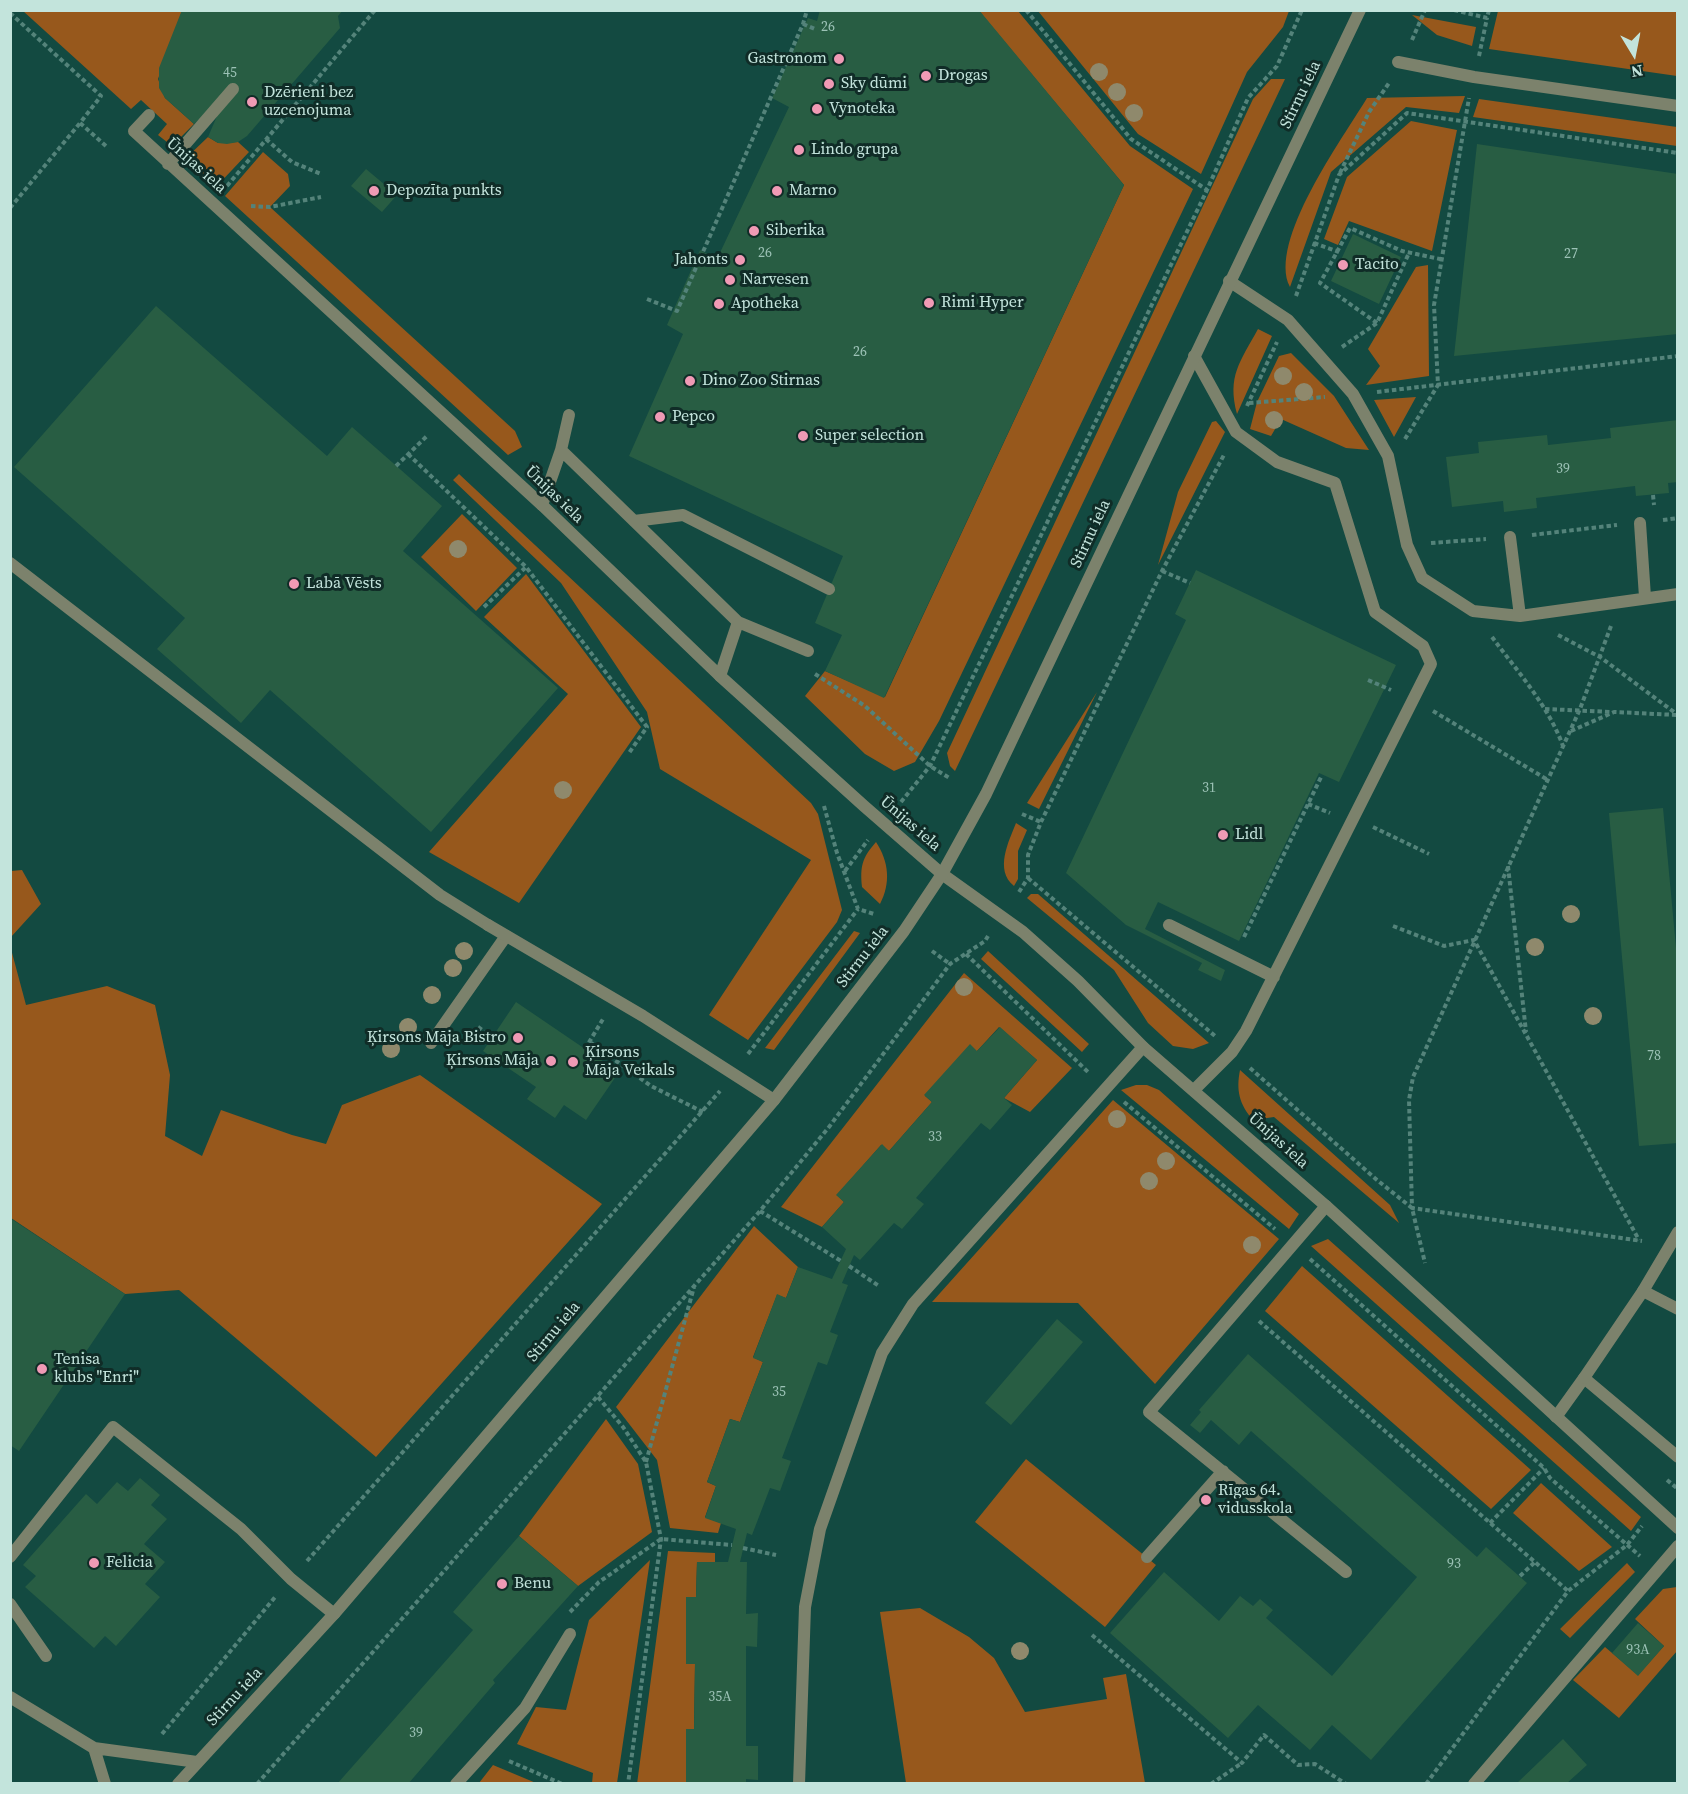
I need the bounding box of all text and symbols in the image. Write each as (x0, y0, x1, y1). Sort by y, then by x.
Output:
house number: 26 (821, 19, 835, 35)
north arrow (1604, 24, 1664, 84)
place label: Gastronom (748, 49, 827, 69)
marker: Gastronom (832, 52, 846, 66)
street label: Stirnu iela (1276, 58, 1326, 132)
text: N (1629, 60, 1645, 84)
house number: 45 (223, 65, 237, 81)
place label: Drogas (938, 66, 988, 86)
marker: Drogas (919, 69, 933, 83)
place label: Sky dūmi (841, 74, 907, 94)
marker: Sky dūmi (822, 77, 836, 91)
place label: Dzērieni bez uzcenojuma (264, 83, 353, 121)
marker: Dzērieni bez uzcenojuma (245, 95, 259, 109)
place label: Vynoteka (829, 99, 895, 119)
marker: Vynoteka (810, 102, 824, 116)
street label: Ūnijas iela (162, 134, 230, 198)
place label: Lindo grupa (811, 140, 898, 160)
marker: Lindo grupa (792, 143, 806, 157)
place label: Depozīta punkts (386, 181, 502, 201)
place label: Marno (789, 181, 836, 201)
marker: Depozīta punkts (367, 184, 381, 198)
marker: Marno (770, 184, 784, 198)
place label: Siberika (766, 221, 825, 241)
marker: Siberika (747, 224, 761, 238)
house number: 26 (758, 245, 772, 261)
house number: 27 (1564, 246, 1578, 262)
place label: Jahonts (674, 250, 728, 270)
marker: Jahonts (733, 253, 747, 267)
place label: Tacito (1355, 255, 1399, 275)
marker: Tacito (1336, 258, 1350, 272)
place label: Narvesen (742, 270, 809, 290)
marker: Narvesen (723, 273, 737, 287)
place label: Rimi Hyper (941, 293, 1024, 313)
place label: Apotheka (731, 294, 799, 314)
marker: Rimi Hyper (922, 296, 936, 310)
marker: Apotheka (712, 297, 726, 311)
house number: 26 (853, 344, 867, 360)
place label: Dino Zoo Stirnas (702, 371, 820, 391)
marker: Dino Zoo Stirnas (683, 374, 697, 388)
place label: Pepco (672, 407, 715, 427)
marker: Pepco (653, 410, 667, 424)
place label: Super selection (815, 426, 924, 446)
marker: Super selection (796, 429, 810, 443)
house number: 39 (1556, 461, 1570, 477)
street label: Ūnijas iela (521, 462, 587, 528)
street label: Stirnu iela (1067, 497, 1115, 571)
place label: Labā Vēsts (306, 574, 382, 594)
marker: Labā Vēsts (287, 577, 301, 591)
house number: 31 (1202, 780, 1216, 796)
street label: Ūnijas iela (876, 792, 944, 856)
place label: Lidl (1235, 825, 1263, 845)
marker: Lidl (1216, 828, 1230, 842)
street label: Stirnu iela (833, 922, 893, 992)
place label: Ķirsons Māja Bistro (367, 1028, 506, 1048)
marker: Ķirsons Māja Bistro (511, 1031, 525, 1045)
place label: Ķirsons Māja Veikals (585, 1043, 675, 1081)
house number: 78 (1647, 1048, 1661, 1064)
place label: Ķirsons Māja (446, 1051, 539, 1071)
marker: Ķirsons Māja (544, 1054, 558, 1068)
marker: Ķirsons Māja Veikals (566, 1055, 580, 1069)
street label: Ūnijas iela (1244, 1109, 1312, 1173)
house number: 33 (928, 1129, 942, 1145)
street label: Stirnu iela (523, 1298, 585, 1366)
place label: Tenisa klubs "Enri" (54, 1350, 139, 1388)
marker: Tenisa klubs "Enri" (35, 1362, 49, 1376)
house number: 35 (772, 1384, 786, 1400)
place label: Rīgas 64. vidusskola (1218, 1481, 1293, 1519)
marker: Rīgas 64. vidusskola (1199, 1493, 1213, 1507)
place label: Felicia (106, 1553, 153, 1573)
marker: Felicia (87, 1556, 101, 1570)
house number: 93 (1447, 1556, 1461, 1572)
place label: Benu (514, 1574, 551, 1594)
marker: Benu (495, 1577, 509, 1591)
house number: 93A (1626, 1642, 1650, 1658)
street label: Stirnu iela (203, 1664, 267, 1730)
house number: 35A (708, 1689, 732, 1705)
house number: 39 (409, 1725, 423, 1741)

